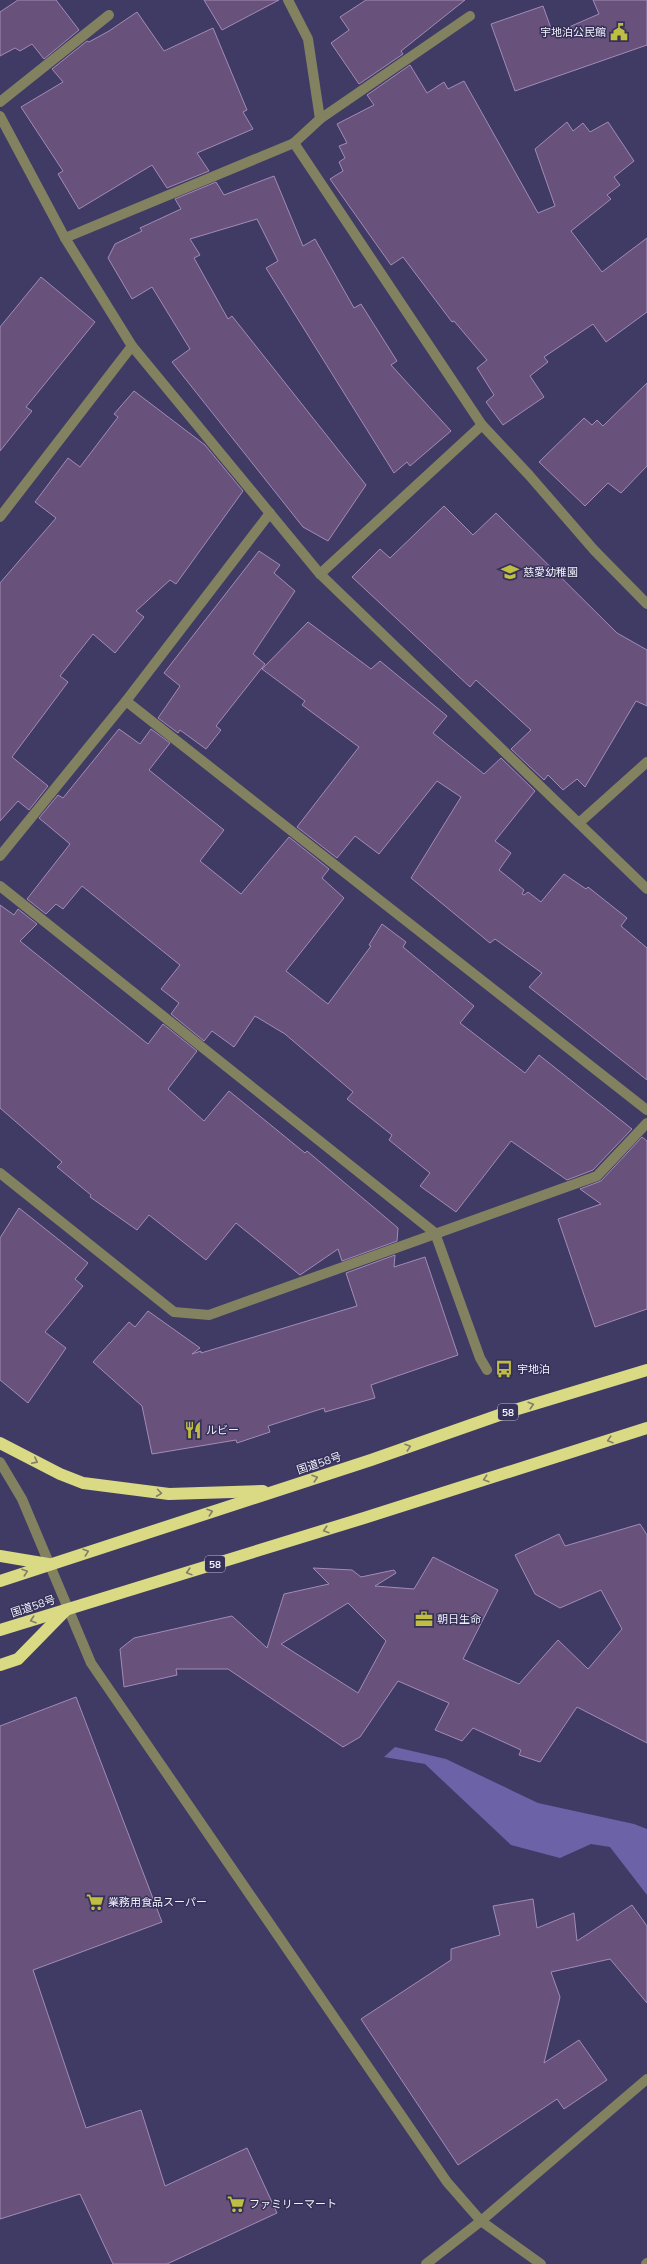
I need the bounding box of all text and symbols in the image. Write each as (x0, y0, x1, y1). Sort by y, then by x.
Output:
public building icon: 宇地泊公民館 (609, 22, 629, 42)
place label: 宇地泊公民館 (540, 25, 606, 39)
school or university icon: 慈愛幼稚園 (500, 562, 520, 582)
place label: 慈愛幼稚園 (523, 565, 578, 579)
bus stop icon: 宇地泊 (494, 1359, 514, 1379)
place label: 宇地泊 (517, 1362, 550, 1376)
one-way arrow (527, 1401, 534, 1410)
road number: 58 (498, 1404, 518, 1420)
restaurant icon: ルビー (183, 1420, 203, 1440)
place label: ルビー (206, 1423, 239, 1437)
one-way arrow (607, 1435, 614, 1444)
one-way arrow (404, 1443, 411, 1452)
street label: 国道58号 (295, 1449, 343, 1477)
one-way arrow (31, 1456, 38, 1464)
one-way arrow (483, 1474, 490, 1483)
one-way arrow (311, 1475, 318, 1483)
one-way arrow (156, 1488, 162, 1497)
one-way arrow (206, 1508, 213, 1517)
one-way arrow (323, 1525, 330, 1534)
one-way arrow (83, 1548, 90, 1556)
road number: 58 (205, 1556, 225, 1572)
one-way arrow (185, 1567, 192, 1576)
one-way arrow (21, 1569, 28, 1577)
street label: 国道58号 (9, 1592, 57, 1620)
office icon: 朝日生命 (414, 1609, 434, 1629)
place label: 朝日生命 (437, 1612, 481, 1626)
one-way arrow (30, 1615, 37, 1624)
supermarket icon: 業務用食品スーパー (85, 1892, 105, 1912)
place label: 業務用食品スーパー (108, 1895, 207, 1909)
supermarket icon: ファミリーマート (226, 2194, 246, 2214)
place label: ファミリーマート (249, 2197, 337, 2211)

